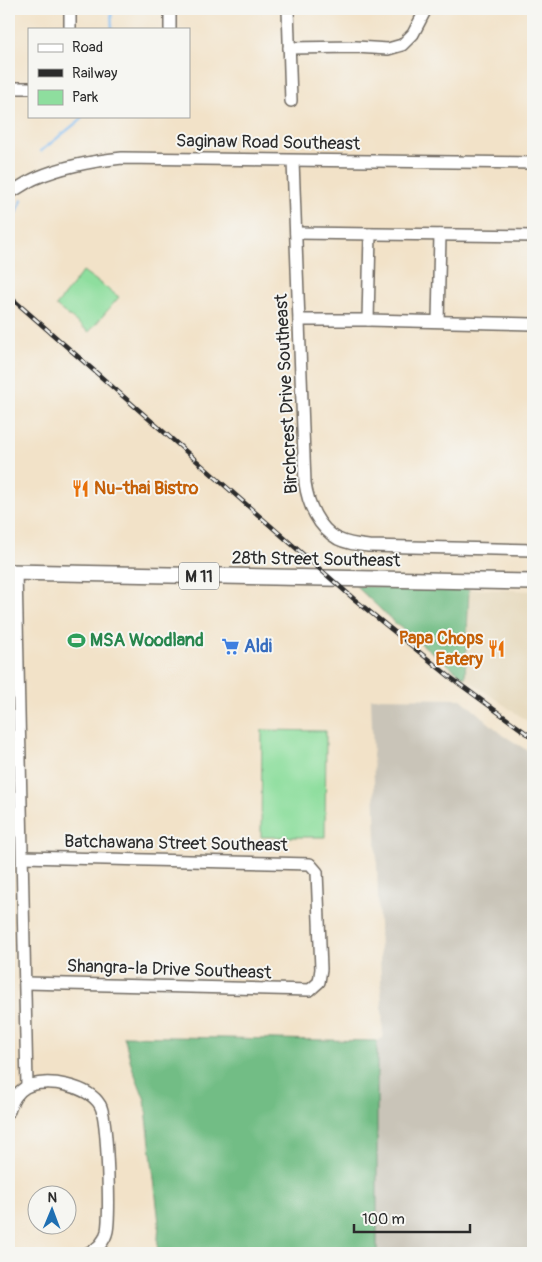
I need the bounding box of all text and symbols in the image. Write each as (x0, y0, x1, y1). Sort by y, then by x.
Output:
legend (28, 28, 190, 118)
text: Road (72, 38, 103, 57)
text: Railway (72, 64, 118, 83)
text: Park (72, 88, 99, 107)
street label: Saginaw Road Southeast (176, 129, 361, 156)
street label: Birchcrest Drive Southeast (270, 293, 303, 495)
place label: Nu-thai Bistro (94, 477, 199, 500)
restaurant icon: Nu-thai Bistro (70, 478, 90, 498)
street label: 28th Street Southeast (231, 547, 401, 572)
road number: M 11 (179, 562, 219, 590)
place label: Papa Chops Eatery (399, 627, 484, 671)
place label: MSA Woodland (90, 629, 204, 652)
sports icon: MSA Woodland (66, 630, 86, 650)
place label: Aldi (244, 635, 272, 658)
supermarket icon: Aldi (220, 636, 240, 656)
restaurant icon: Papa Chops Eatery (487, 638, 507, 658)
street label: Batchawana Street Southeast (64, 830, 289, 857)
street label: Shangra-la Drive Southeast (66, 954, 272, 985)
north arrow (28, 1184, 78, 1234)
text: N (47, 1189, 57, 1206)
scale bar (354, 1202, 471, 1234)
text: 100 m (362, 1210, 405, 1229)

